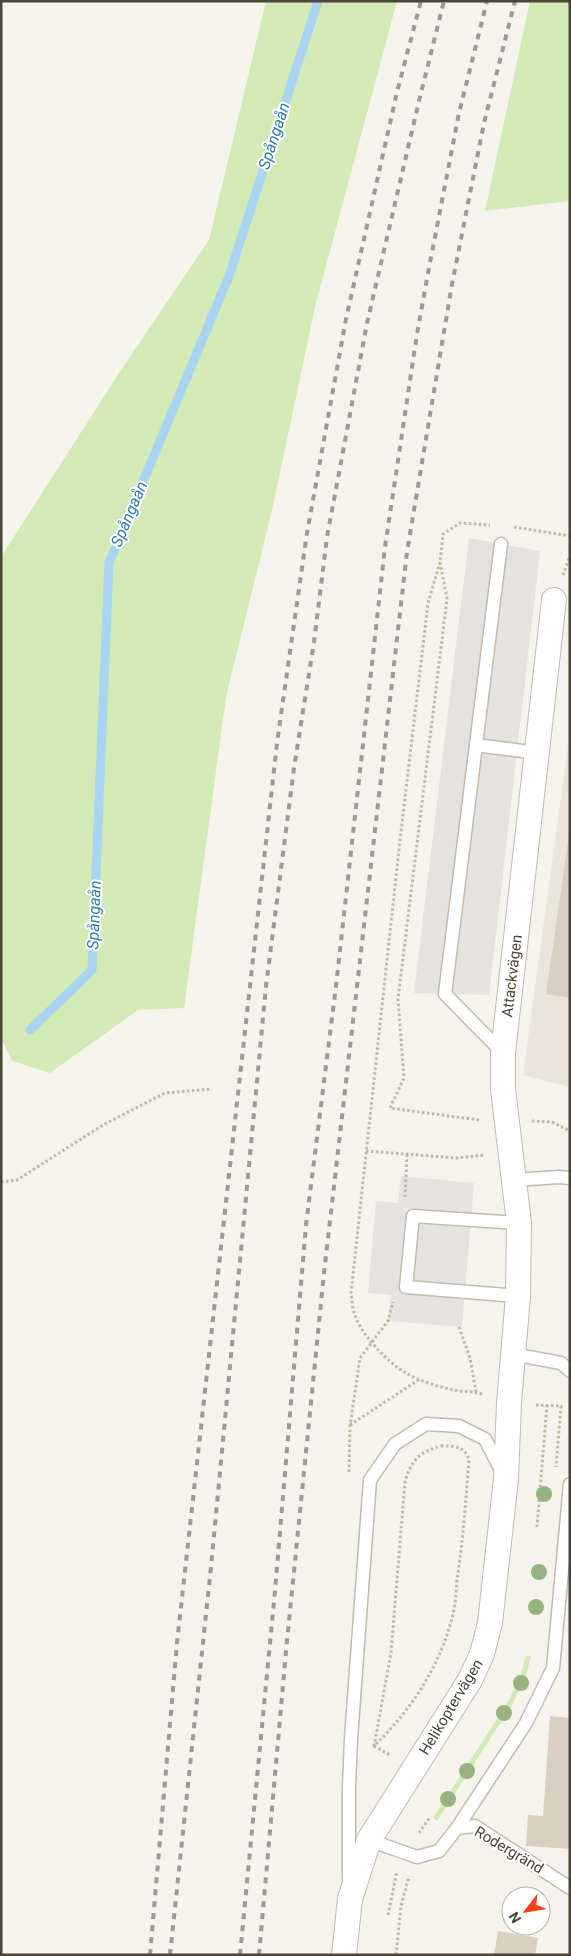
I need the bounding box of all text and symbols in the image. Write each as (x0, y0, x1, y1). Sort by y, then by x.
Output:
water label: Spångaån (254, 100, 294, 172)
water label: Spångaån (107, 478, 151, 550)
water label: Spångaån (83, 880, 105, 950)
street label: Attackvägen (498, 934, 526, 1018)
street label: Helikoptervägen (415, 1656, 487, 1758)
street label: Rodergränd (471, 1822, 547, 1878)
north arrow (501, 1886, 551, 1936)
text: N (505, 1909, 524, 1926)

